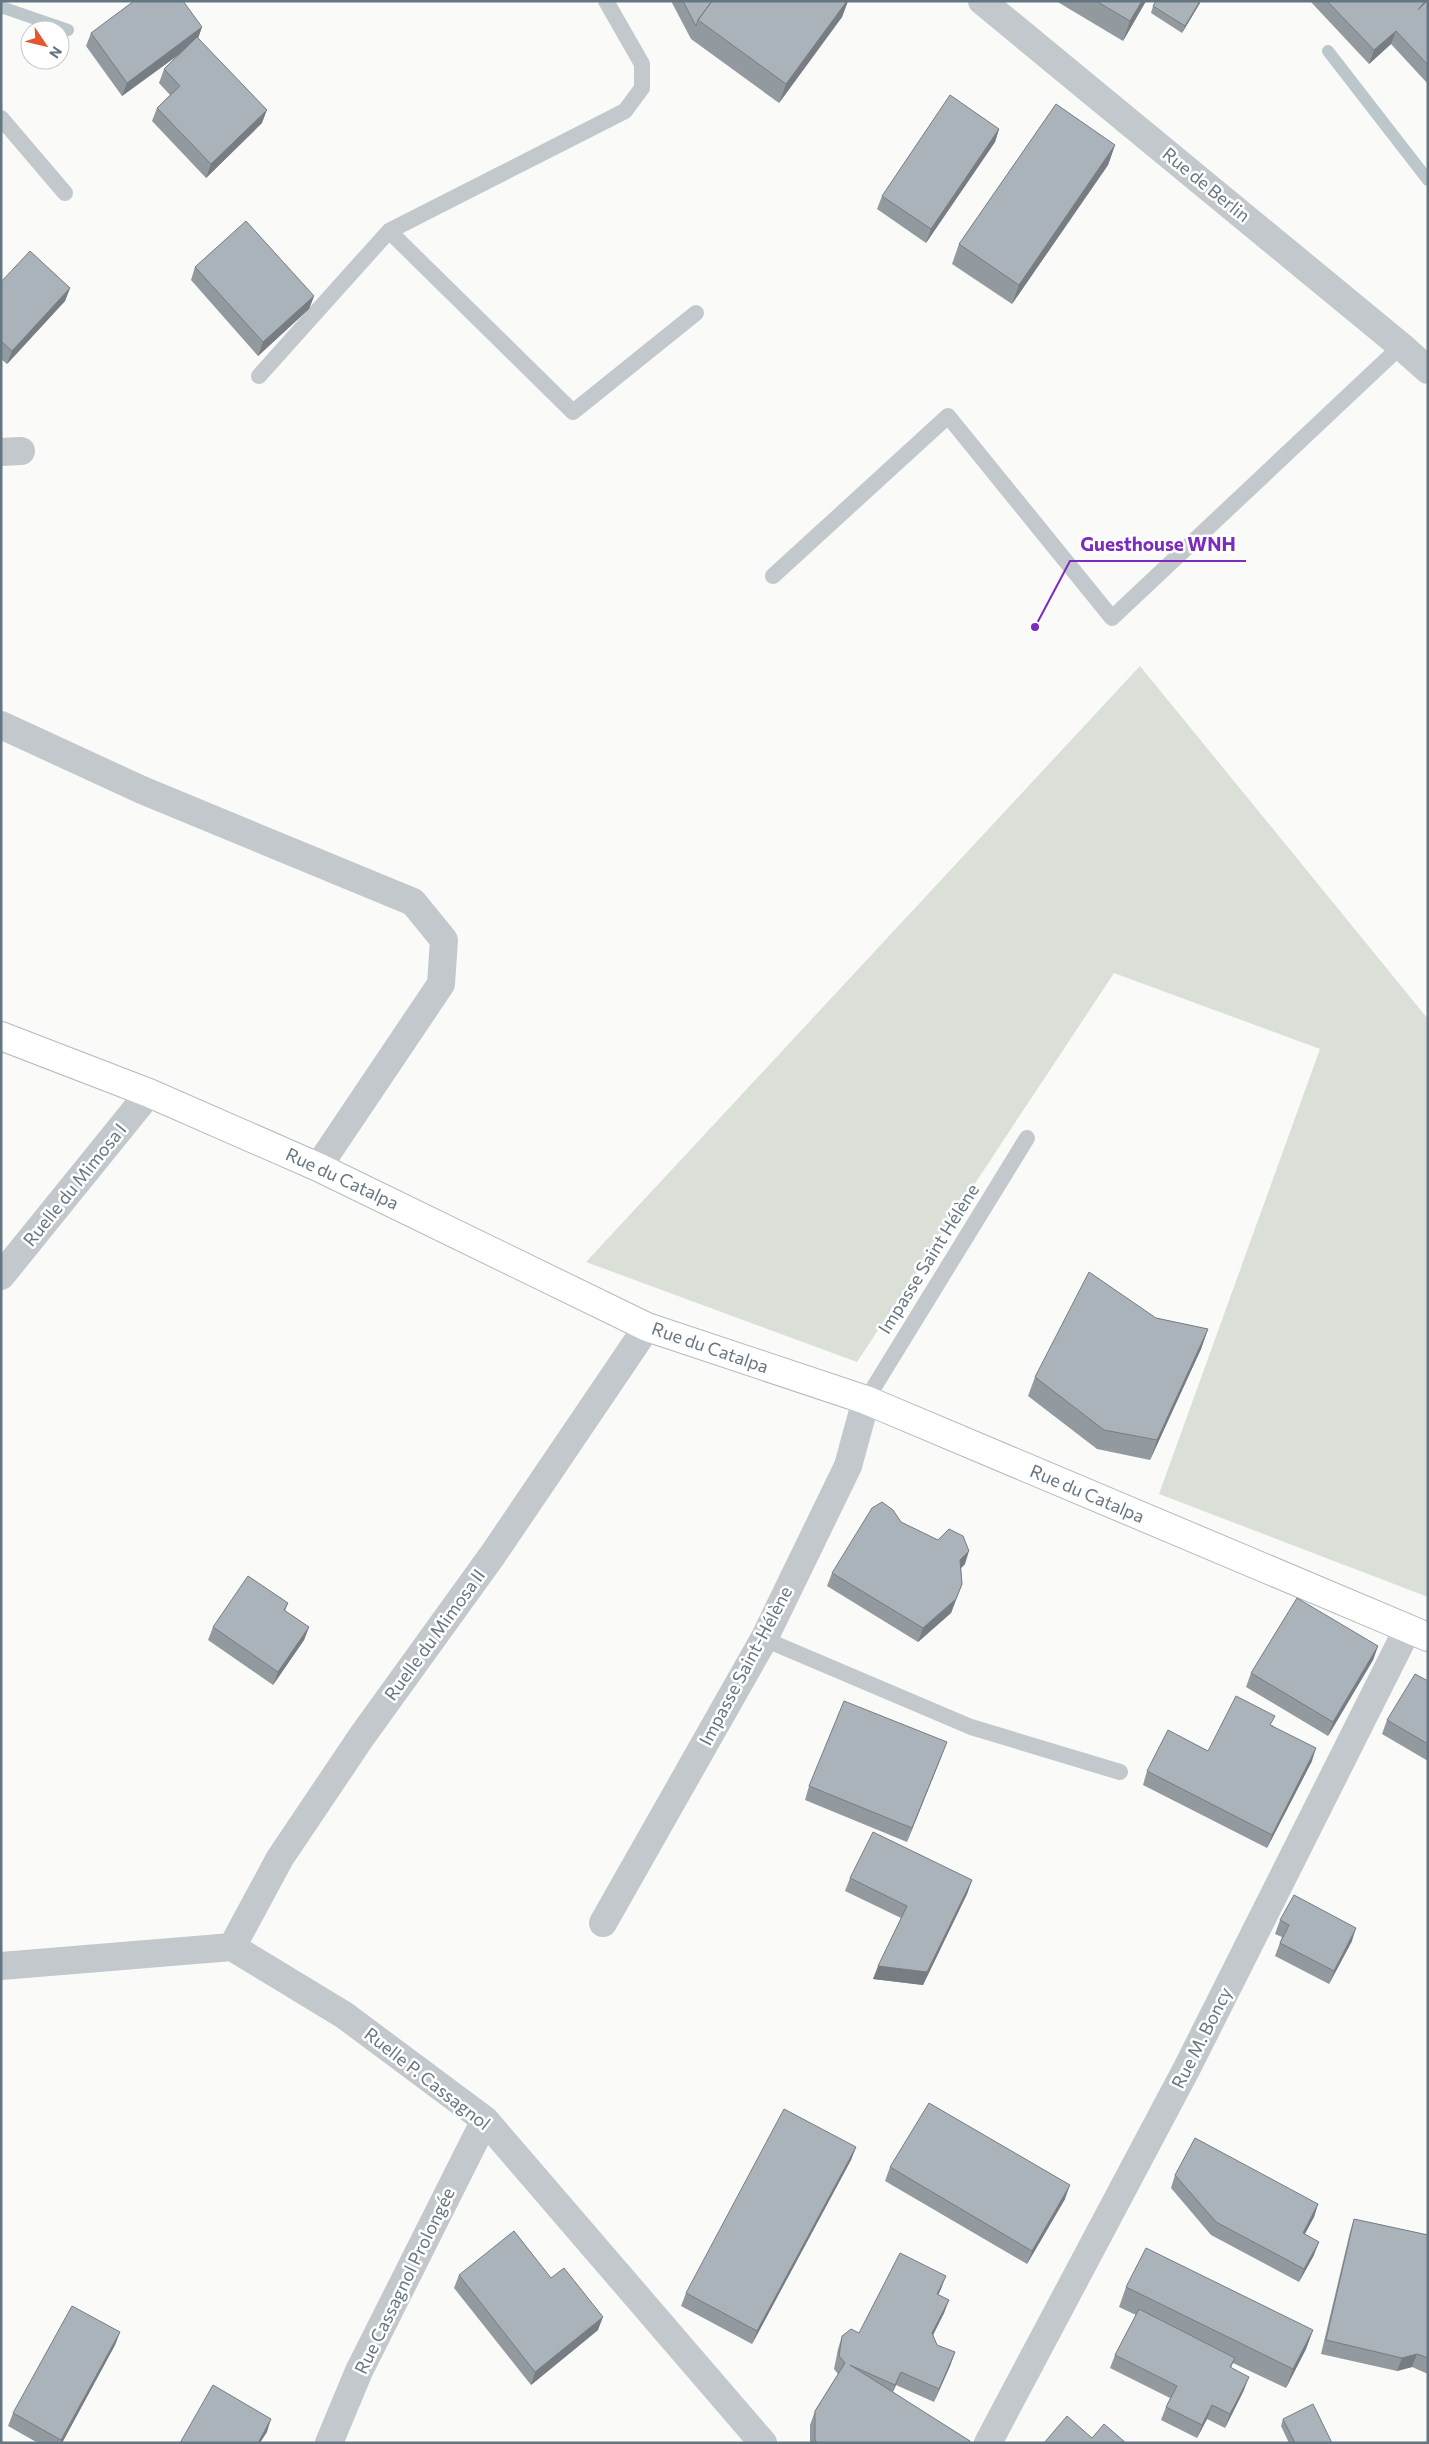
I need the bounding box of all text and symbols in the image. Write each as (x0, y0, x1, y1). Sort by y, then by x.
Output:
north arrow (20, 20, 70, 70)
text: N (46, 44, 66, 62)
street label: Rue de Berlin (1158, 142, 1255, 226)
callout: Guesthouse WNH (1070, 527, 1246, 561)
text: Guesthouse WNH (1080, 532, 1236, 555)
street label: Ruelle du Mimosa I (18, 1118, 131, 1250)
street label: Rue du Catalpa (282, 1142, 402, 1214)
street label: Impasse Saint Hélène (873, 1179, 983, 1338)
street label: Rue du Catalpa (649, 1317, 772, 1377)
street label: Rue du Catalpa (1027, 1459, 1148, 1527)
street label: Ruelle du Mimosa II (379, 1565, 489, 1704)
street label: Impasse Saint-Hélène (694, 1582, 796, 1749)
street label: Rue M. Boncy (1166, 1983, 1236, 2092)
street label: Ruelle P. Cassagnol (360, 2022, 495, 2134)
street label: Rue Cassagnol Prolongée (349, 2184, 459, 2377)

